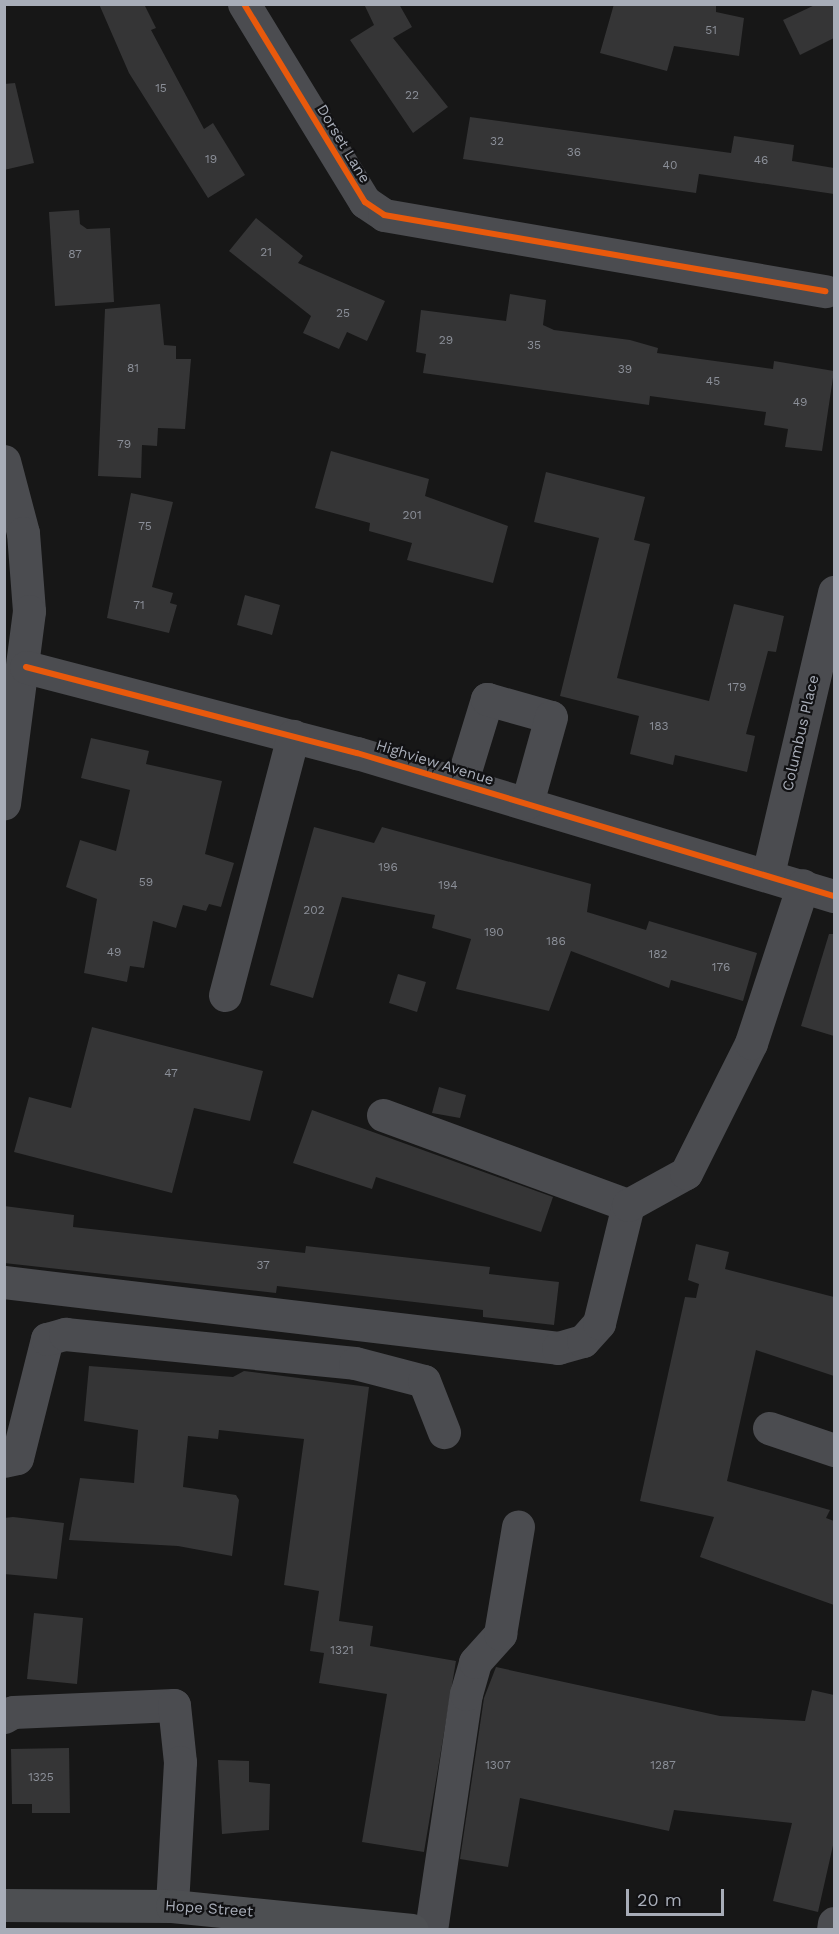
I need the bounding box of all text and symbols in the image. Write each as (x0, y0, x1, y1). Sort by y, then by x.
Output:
house number: 51 (705, 24, 717, 38)
house number: 15 (155, 82, 167, 96)
house number: 22 (405, 89, 419, 103)
street label: Dorset Lane (312, 101, 374, 187)
house number: 32 (490, 135, 504, 149)
house number: 36 (567, 146, 581, 160)
house number: 19 (205, 153, 217, 167)
house number: 46 (754, 154, 768, 168)
house number: 40 (663, 159, 677, 173)
house number: 21 (260, 246, 272, 260)
house number: 87 (68, 248, 82, 262)
house number: 25 (336, 307, 350, 321)
house number: 29 (439, 334, 453, 348)
house number: 35 (527, 339, 541, 353)
house number: 81 (127, 362, 139, 376)
house number: 39 (618, 363, 632, 377)
house number: 45 (706, 375, 720, 389)
house number: 49 (793, 396, 807, 410)
house number: 79 (117, 438, 131, 452)
house number: 201 (402, 509, 422, 523)
house number: 75 (138, 520, 152, 534)
house number: 71 (133, 599, 145, 613)
street label: Columbus Place (779, 673, 823, 793)
house number: 179 (728, 681, 746, 695)
house number: 183 (650, 720, 668, 734)
street label: Highview Avenue (374, 736, 496, 790)
house number: 196 (378, 861, 398, 875)
house number: 59 (139, 876, 153, 890)
house number: 194 (438, 879, 458, 893)
house number: 202 (303, 904, 325, 918)
house number: 190 (484, 926, 504, 940)
house number: 186 (546, 935, 566, 949)
house number: 49 (107, 946, 121, 960)
house number: 182 (648, 948, 668, 962)
house number: 176 (712, 961, 730, 975)
house number: 47 (164, 1067, 178, 1081)
house number: 37 (256, 1259, 270, 1273)
house number: 1321 (330, 1644, 354, 1658)
house number: 1307 (485, 1759, 511, 1773)
house number: 1287 (650, 1759, 676, 1773)
house number: 1325 (28, 1771, 54, 1785)
scale bar (629, 1877, 726, 1915)
text: 20 m (637, 1889, 682, 1910)
street label: Hope Street (164, 1897, 254, 1921)

